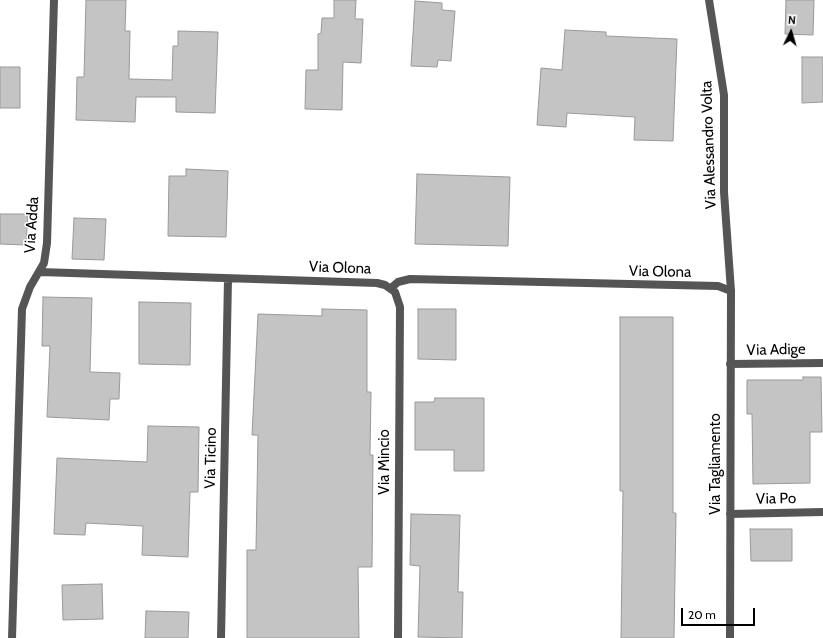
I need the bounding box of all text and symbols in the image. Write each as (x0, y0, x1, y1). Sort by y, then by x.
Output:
north arrow (771, 12, 811, 52)
text: N (788, 13, 797, 27)
street label: Via Alessandro Volta (698, 80, 720, 210)
street label: Via Adda (21, 196, 43, 254)
street label: Via Olona (309, 258, 371, 278)
street label: Via Olona (629, 262, 691, 282)
street label: Via Adige (746, 340, 806, 360)
street label: Via Tagliamento (707, 413, 725, 515)
street label: Via Ticino (201, 427, 221, 489)
street label: Via Mincio (376, 429, 394, 495)
street label: Via Po (756, 490, 796, 508)
scale bar (683, 600, 757, 626)
text: 20 m (688, 607, 716, 622)

